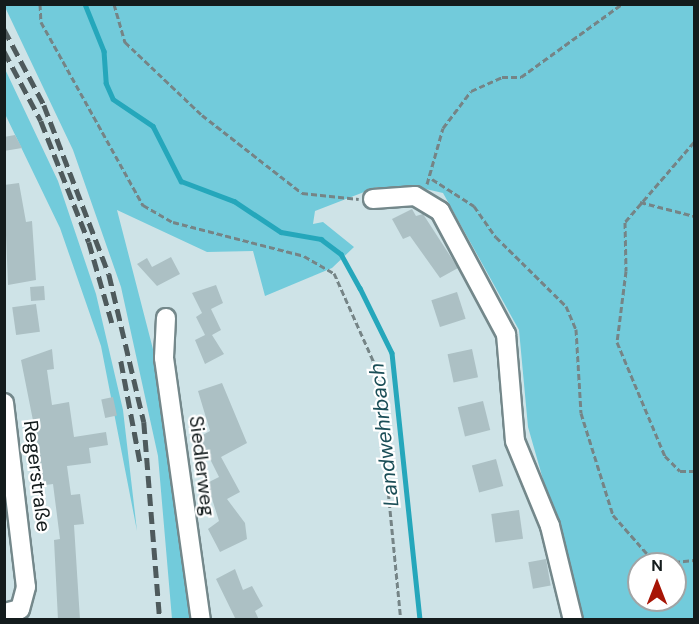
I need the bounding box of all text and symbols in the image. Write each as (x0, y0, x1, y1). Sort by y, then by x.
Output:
water label: Landwehrbach (364, 362, 404, 508)
street label: Siedlerweg (184, 414, 220, 518)
street label: Regerstraße (18, 419, 56, 533)
north arrow (627, 552, 687, 612)
text: N (651, 555, 663, 576)

